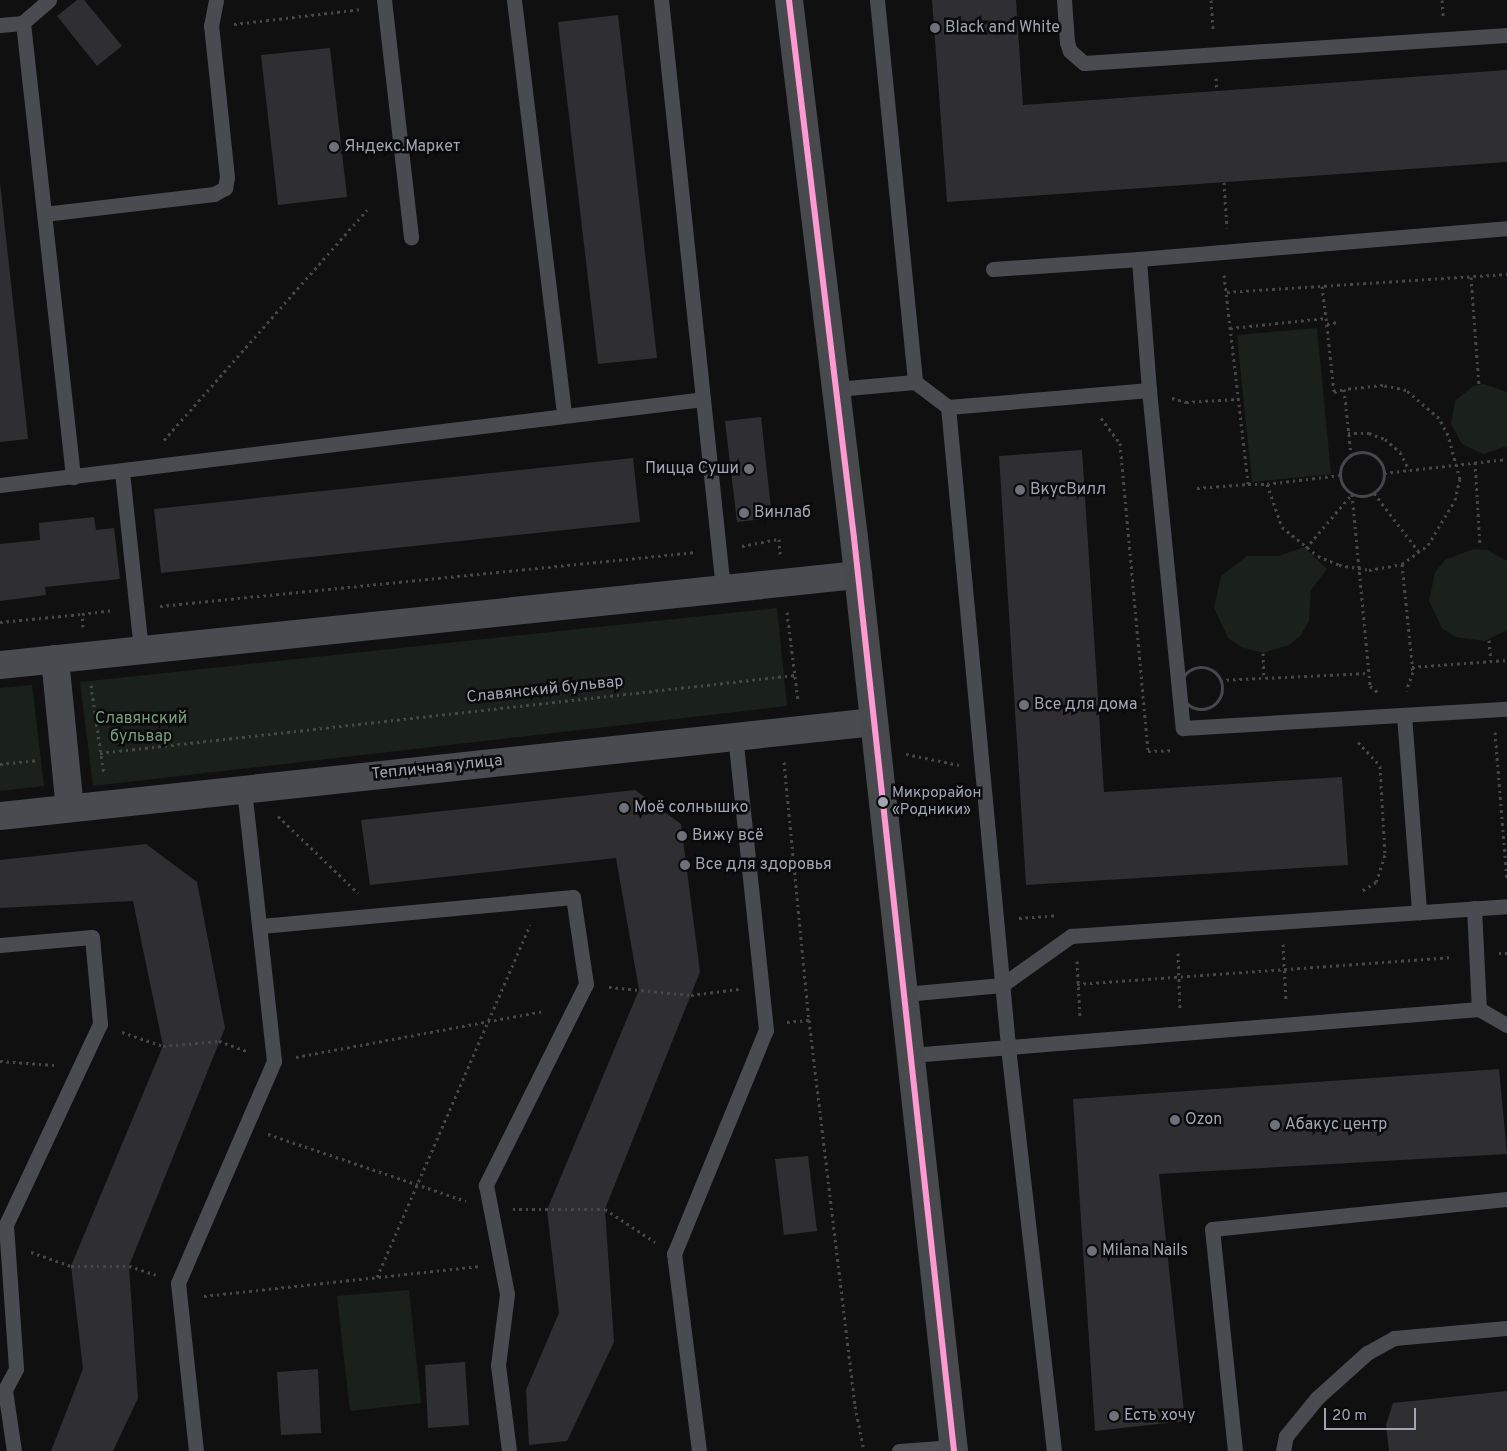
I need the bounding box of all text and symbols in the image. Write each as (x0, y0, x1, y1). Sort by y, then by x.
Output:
place label: Black and White (945, 18, 1060, 38)
marker: Black and White (929, 22, 941, 34)
place label: Яндекс.Маркет (344, 137, 460, 157)
marker: Яндекс.Маркет (328, 141, 340, 153)
place label: Пицца Суши (645, 459, 739, 479)
marker: Пицца Суши (743, 463, 755, 475)
place label: ВкусВилл (1030, 480, 1106, 500)
marker: ВкусВилл (1014, 484, 1026, 496)
place label: Винлаб (754, 503, 811, 523)
marker: Винлаб (738, 507, 750, 519)
street label: Славянский бульвар (466, 672, 624, 708)
place label: Все для дома (1034, 695, 1137, 715)
marker: Все для дома (1018, 699, 1030, 711)
park label: Славянский бульвар (95, 709, 187, 747)
street label: Тепличная улица (371, 752, 503, 784)
place label: Микрорайон «Родники» (892, 784, 981, 819)
marker: Микрорайон «Родники» (878, 797, 888, 807)
place label: Моё солнышко (634, 798, 748, 818)
marker: Моё солнышко (618, 802, 630, 814)
place label: Вижу всё (692, 826, 764, 846)
marker: Вижу всё (676, 830, 688, 842)
place label: Все для здоровья (695, 855, 832, 875)
marker: Все для здоровья (679, 859, 691, 871)
place label: Ozon (1185, 1110, 1222, 1130)
marker: Ozon (1169, 1114, 1181, 1126)
place label: Абакус центр (1285, 1115, 1387, 1135)
marker: Абакус центр (1269, 1119, 1281, 1131)
place label: Milana Nails (1102, 1241, 1188, 1261)
marker: Milana Nails (1086, 1245, 1098, 1257)
scale bar (1327, 1398, 1420, 1430)
place label: Есть хочу (1124, 1406, 1195, 1426)
text: 20 m (1332, 1407, 1367, 1426)
marker: Есть хочу (1108, 1410, 1120, 1422)

